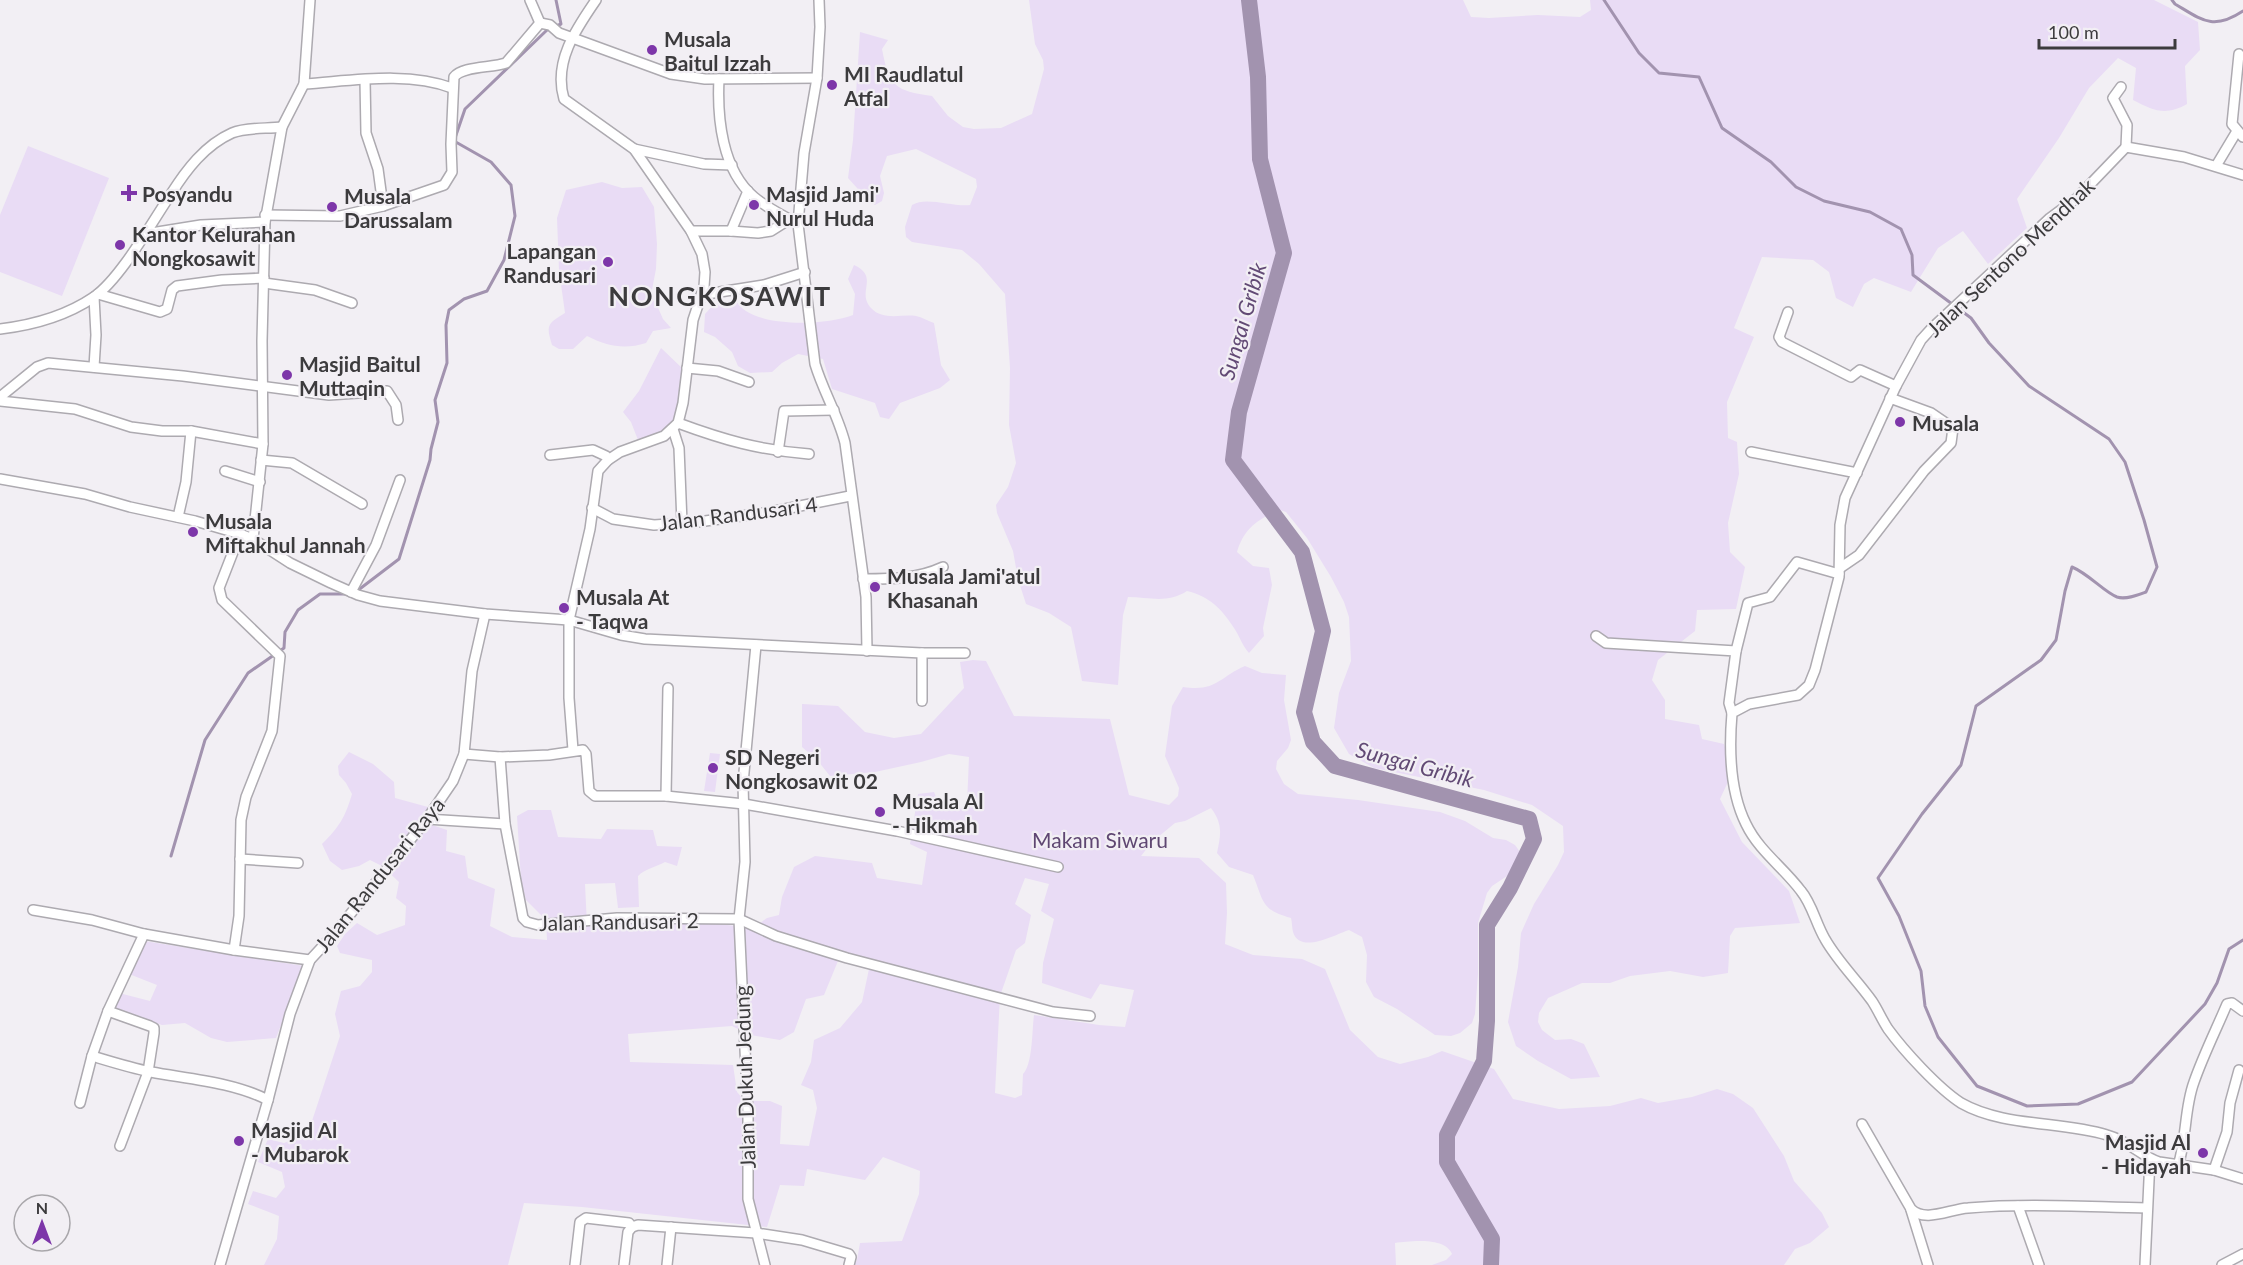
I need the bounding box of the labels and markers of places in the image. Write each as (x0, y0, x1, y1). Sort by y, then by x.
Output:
place label: Musala Baitul Izzah (664, 26, 771, 75)
marker: Musala Baitul Izzah (645, 43, 659, 57)
place label: MI Raudlatul Atfal (843, 61, 964, 110)
marker: MI Raudlatul Atfal (825, 78, 839, 92)
place label: Posyandu (142, 181, 233, 206)
place label: Masjid Jami' Nurul Huda (766, 181, 879, 230)
place label: Musala Darussalam (344, 183, 453, 232)
marker: Posyandu (120, 184, 138, 202)
marker: Masjid Jami' Nurul Huda (747, 198, 761, 212)
marker: Musala Darussalam (325, 200, 339, 214)
place label: Kantor Kelurahan Nongkosawit (132, 221, 296, 270)
marker: Kantor Kelurahan Nongkosawit (113, 238, 127, 252)
place label: Lapangan Randusari (503, 238, 596, 287)
marker: Lapangan Randusari (601, 255, 615, 269)
place label: Masjid Baitul Muttaqin (299, 351, 421, 400)
marker: Masjid Baitul Muttaqin (280, 368, 294, 382)
place label: Musala (1912, 410, 1979, 435)
marker: Musala (1893, 415, 1907, 429)
place label: Musala Miftakhul Jannah (205, 508, 366, 557)
marker: Musala Miftakhul Jannah (186, 525, 200, 539)
place label: Musala Jami'atul Khasanah (887, 563, 1041, 612)
marker: Musala Jami'atul Khasanah (868, 580, 882, 594)
place label: Musala At - Taqwa (576, 584, 670, 633)
marker: Musala At - Taqwa (557, 601, 571, 615)
place label: SD Negeri Nongkosawit 02 (725, 744, 878, 793)
marker: SD Negeri Nongkosawit 02 (706, 761, 720, 775)
place label: Musala Al - Hikmah (892, 788, 983, 837)
marker: Musala Al - Hikmah (873, 805, 887, 819)
place label: Masjid Al - Mubarok (251, 1117, 350, 1166)
place label: Masjid Al - Hidayah (2101, 1129, 2191, 1178)
marker: Masjid Al - Mubarok (232, 1134, 246, 1148)
marker: Masjid Al - Hidayah (2196, 1146, 2210, 1160)

